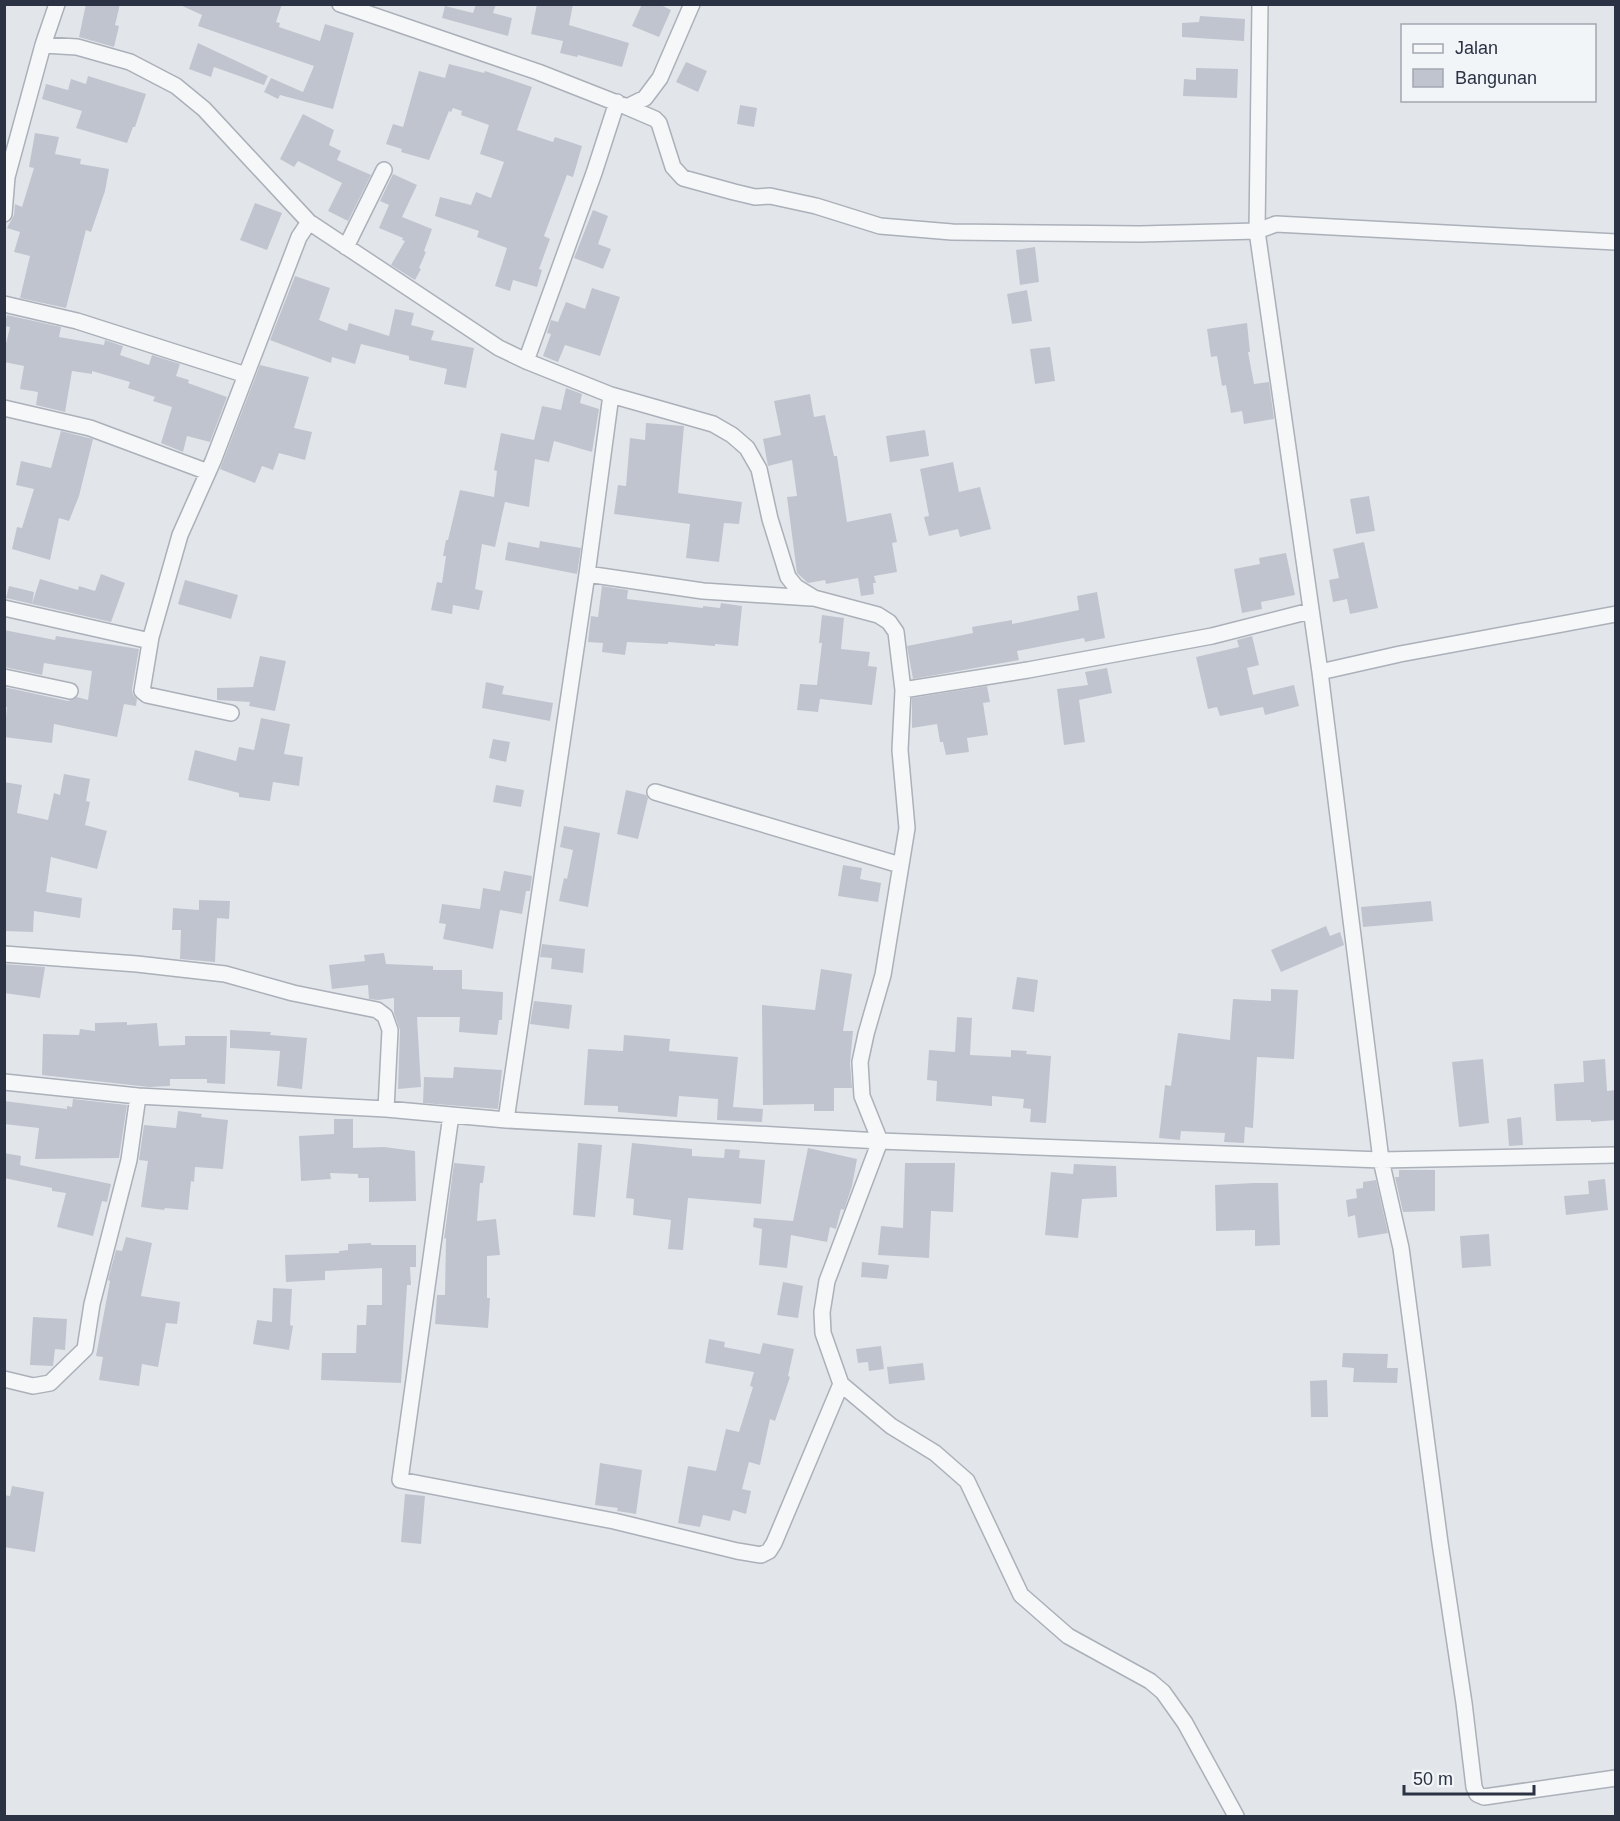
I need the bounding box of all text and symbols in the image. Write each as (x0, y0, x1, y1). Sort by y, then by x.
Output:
legend (1401, 24, 1596, 102)
text: Jalan (1455, 38, 1498, 58)
text: Bangunan (1455, 68, 1537, 88)
scale bar (1404, 1758, 1534, 1796)
text: 50 m (1413, 1769, 1453, 1789)

